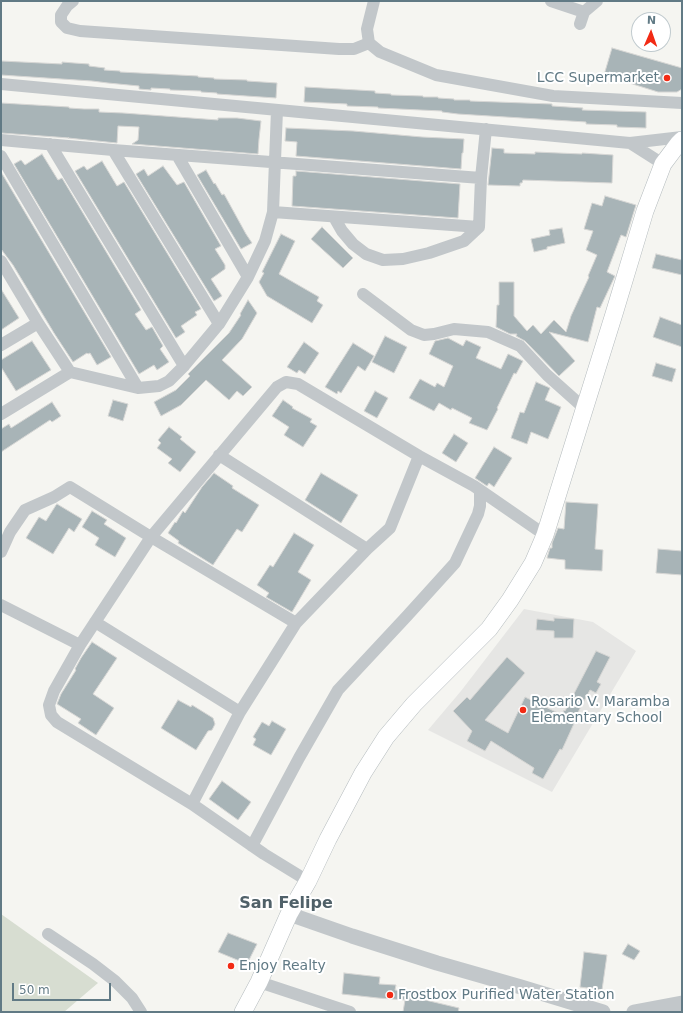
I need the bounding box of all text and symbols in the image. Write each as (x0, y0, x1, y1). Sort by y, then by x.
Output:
north arrow (631, 12, 671, 52)
text: N (647, 14, 656, 27)
place label: LCC Supermarket (537, 70, 659, 86)
marker: LCC Supermarket (662, 73, 672, 83)
place label: Rosario V. Maramba Elementary School (531, 694, 670, 726)
marker: Rosario V. Maramba Elementary School (518, 705, 528, 715)
district label: San Felipe (239, 894, 333, 914)
place label: Enjoy Realty (239, 958, 326, 974)
marker: Enjoy Realty (226, 961, 236, 971)
scale bar (14, 975, 113, 1001)
text: 50 m (19, 983, 50, 997)
place label: Frostbox Purified Water Station (398, 987, 615, 1003)
marker: Frostbox Purified Water Station (385, 990, 395, 1000)

